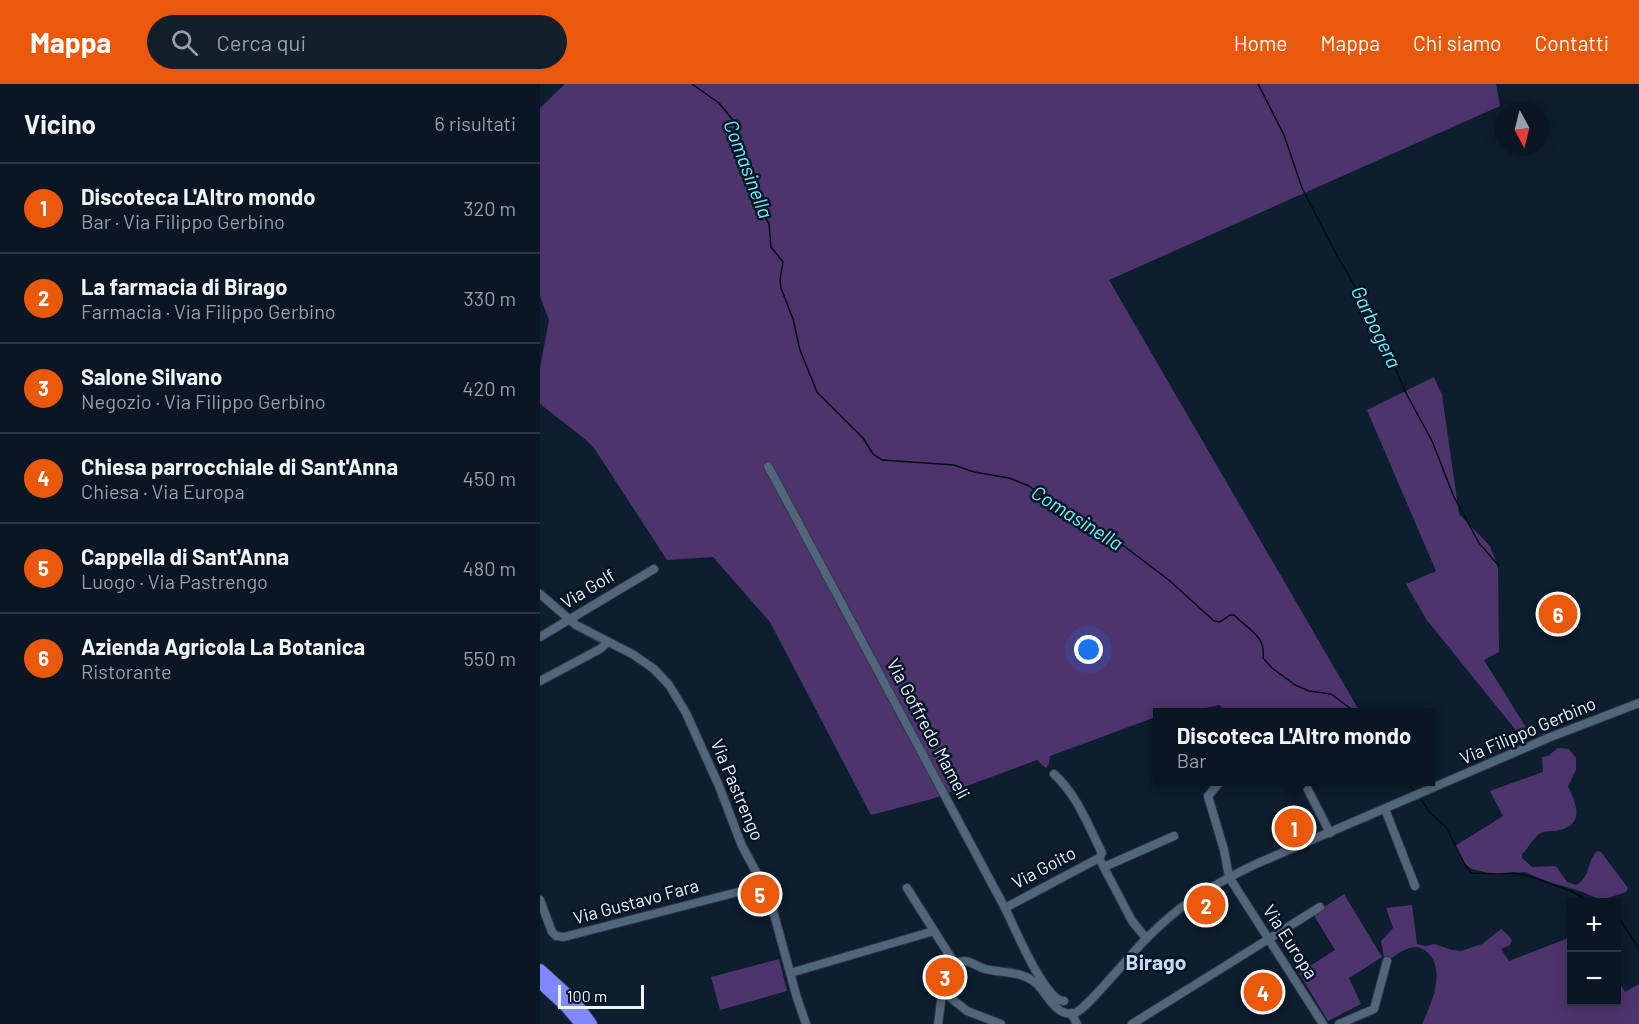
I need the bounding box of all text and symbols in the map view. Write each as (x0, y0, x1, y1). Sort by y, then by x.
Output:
search box (147, 15, 567, 69)
text: Mappa (30, 25, 111, 59)
icon: search (168, 26, 201, 59)
text: Cerca qui (216, 29, 306, 55)
text: Home (1234, 30, 1287, 55)
text: Mappa (1320, 30, 1380, 55)
text: Chi siamo (1413, 30, 1502, 55)
text: Contatti (1535, 30, 1609, 55)
north arrow (1495, 102, 1549, 156)
text: Vicino (24, 108, 96, 139)
text: 6 risultati (435, 111, 516, 135)
water label: Comasinella (719, 116, 779, 221)
text: Discoteca L'Altro mondo (81, 183, 316, 209)
text: 1 (40, 196, 47, 220)
text: 320 m (463, 196, 516, 220)
text: Bar · Via Filippo Gerbino (81, 209, 285, 233)
text: La farmacia di Birago (81, 273, 288, 299)
water label: Garbogera (1347, 282, 1407, 372)
text: 2 (38, 286, 49, 310)
text: 330 m (464, 286, 516, 310)
text: Farmacia · Via Filippo Gerbino (81, 299, 336, 323)
text: Salone Silvano (81, 363, 222, 389)
text: 3 (38, 376, 49, 400)
text: 420 m (462, 376, 516, 400)
text: Negozio · Via Filippo Gerbino (81, 389, 326, 413)
text: Chiesa parrocchiale di Sant'Anna (81, 453, 398, 479)
text: 4 (37, 466, 50, 490)
text: 450 m (463, 466, 516, 490)
text: Chiesa · Via Europa (81, 479, 245, 503)
water label: Comasinella (1027, 480, 1128, 555)
text: Cappella di Sant'Anna (81, 543, 289, 569)
text: 5 (38, 556, 49, 580)
text: 480 m (463, 556, 516, 580)
street label: Via Golf (556, 563, 619, 613)
text: Luogo · Via Pastrengo (81, 569, 268, 593)
pin: 6 (1538, 592, 1578, 636)
text: Azienda Agricola La Botanica (81, 633, 365, 659)
your location (1074, 635, 1103, 664)
text: 6 (38, 646, 49, 670)
text: 550 m (464, 646, 516, 670)
street label: Via Goffredo Mameli (883, 655, 975, 803)
text: Ristorante (81, 659, 172, 683)
street label: Via Filippo Gerbino (1456, 691, 1599, 769)
popup (1153, 708, 1435, 786)
text: Discoteca L'Altro mondo (1177, 722, 1411, 748)
street label: Via Pastrengo (707, 736, 769, 844)
text: Bar (1177, 748, 1207, 772)
pin: 1 (1274, 806, 1314, 850)
street label: Via Goito (1008, 841, 1079, 893)
pin: 5 (740, 872, 780, 916)
street label: Via Gustavo Fara (571, 874, 701, 928)
pin: 2 (1186, 882, 1226, 928)
map controls (1567, 898, 1621, 1006)
button: + (1567, 898, 1621, 952)
street label: Via Europa (1259, 900, 1323, 983)
district label: Birago (1126, 949, 1186, 974)
button: − (1567, 952, 1621, 1006)
pin: 3 (926, 954, 964, 1000)
pin: 4 (1244, 970, 1282, 1014)
scale bar (558, 982, 644, 1010)
text: 100 m (567, 986, 607, 1005)

